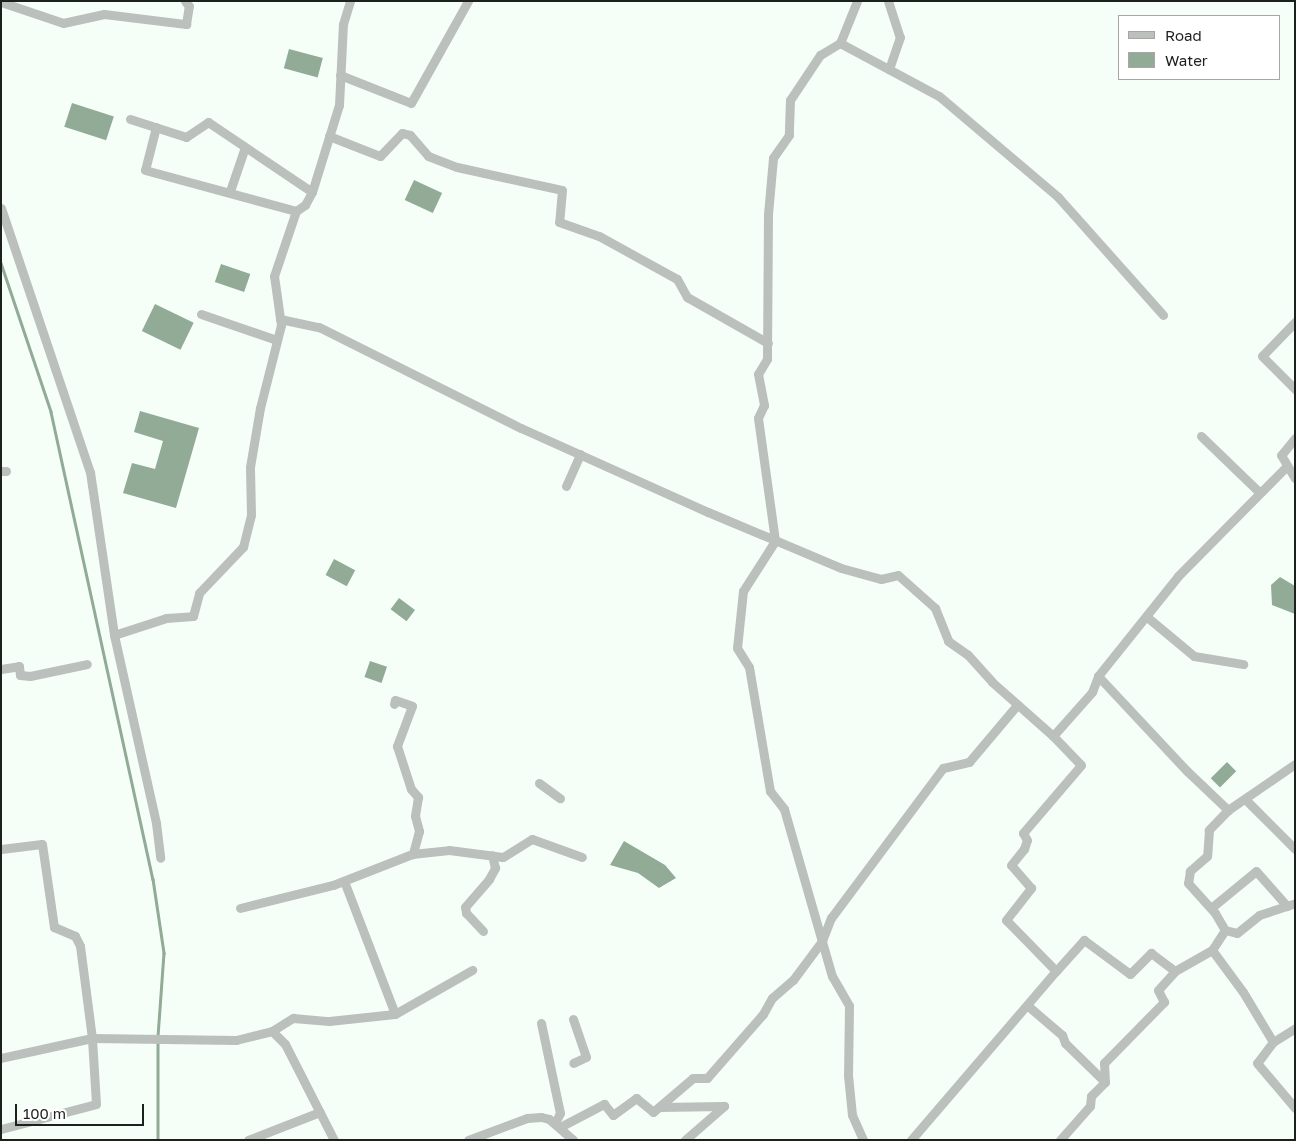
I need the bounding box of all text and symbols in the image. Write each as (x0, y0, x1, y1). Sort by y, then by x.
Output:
legend (1118, 15, 1281, 80)
text: Road (1165, 26, 1202, 44)
text: Water (1165, 51, 1208, 69)
scale bar (18, 1094, 146, 1126)
text: 100 m (23, 1104, 66, 1122)

